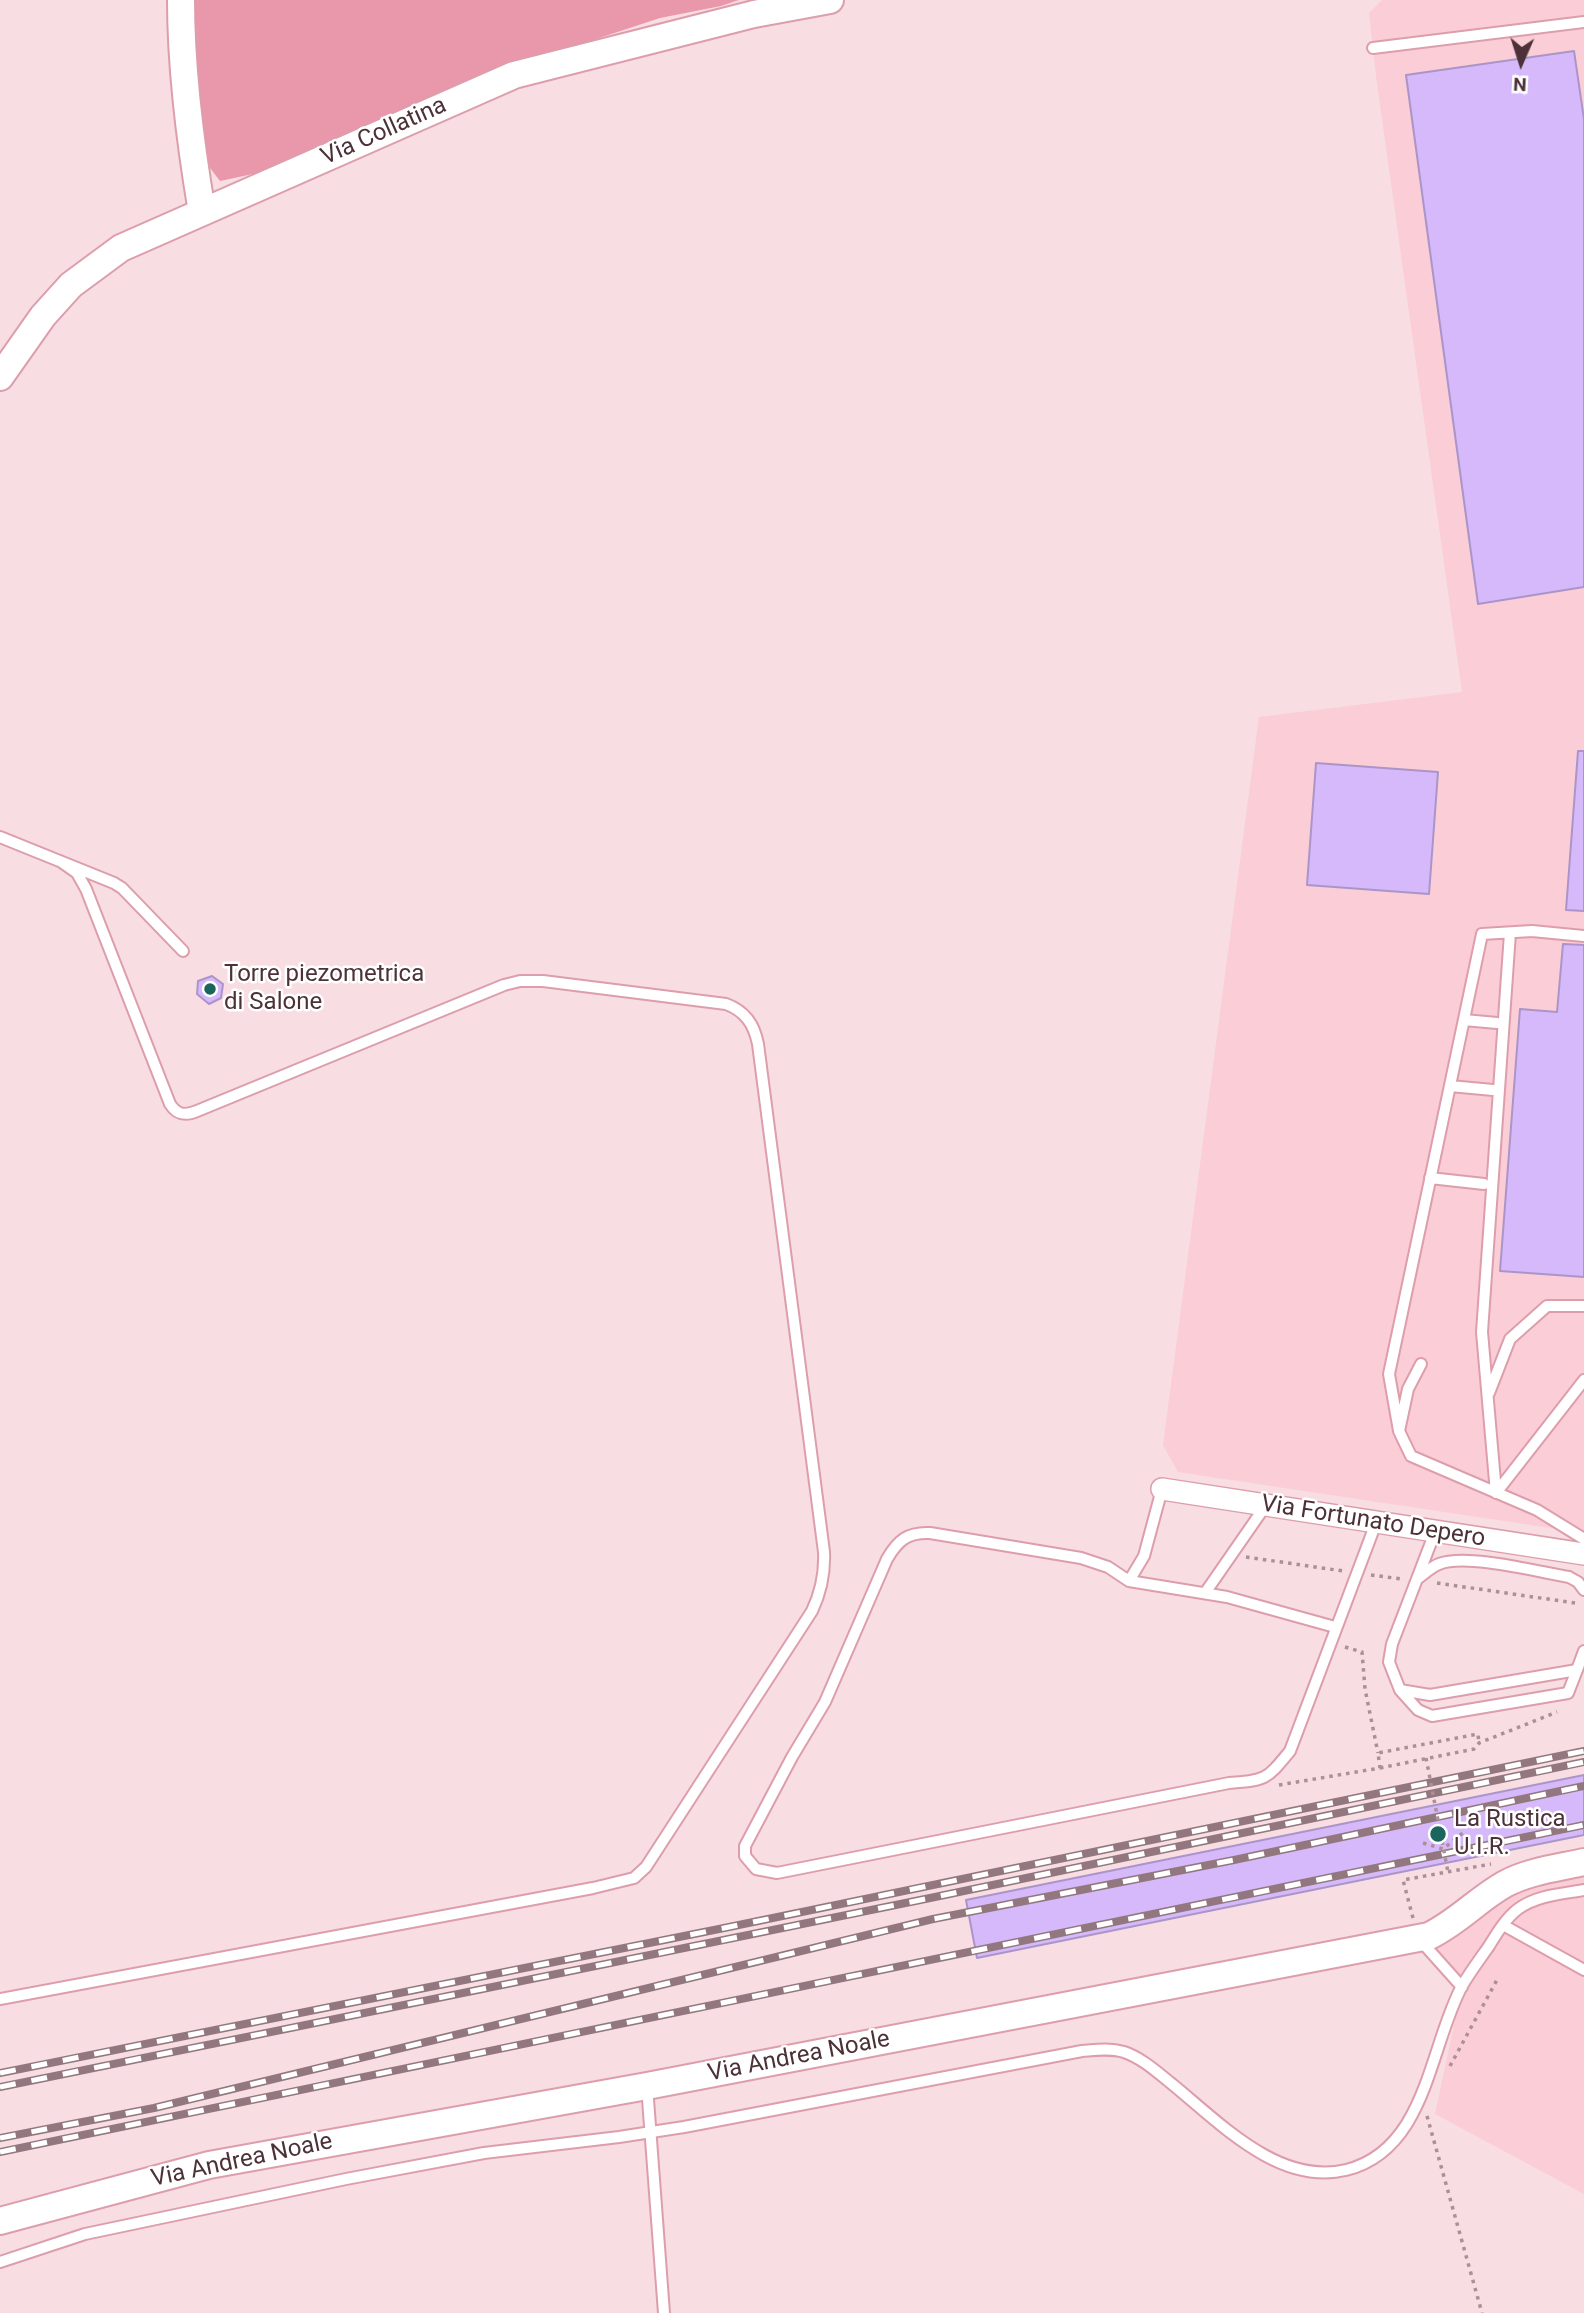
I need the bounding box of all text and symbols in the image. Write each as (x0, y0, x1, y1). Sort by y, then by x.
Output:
north arrow (1486, 28, 1556, 98)
text: N (1513, 73, 1527, 96)
street label: Via Collatina (317, 92, 451, 172)
place label: Torre piezometrica di Salone (224, 961, 424, 1017)
marker: Torre piezometrica di Salone (202, 981, 218, 997)
street label: Via Fortunato Depero (1259, 1490, 1487, 1554)
place label: La Rustica U.I.R. (1454, 1806, 1566, 1862)
marker: La Rustica U.I.R. (1428, 1824, 1448, 1844)
street label: Via Andrea Noale (706, 2025, 892, 2089)
street label: Via Andrea Noale (149, 2128, 335, 2194)

